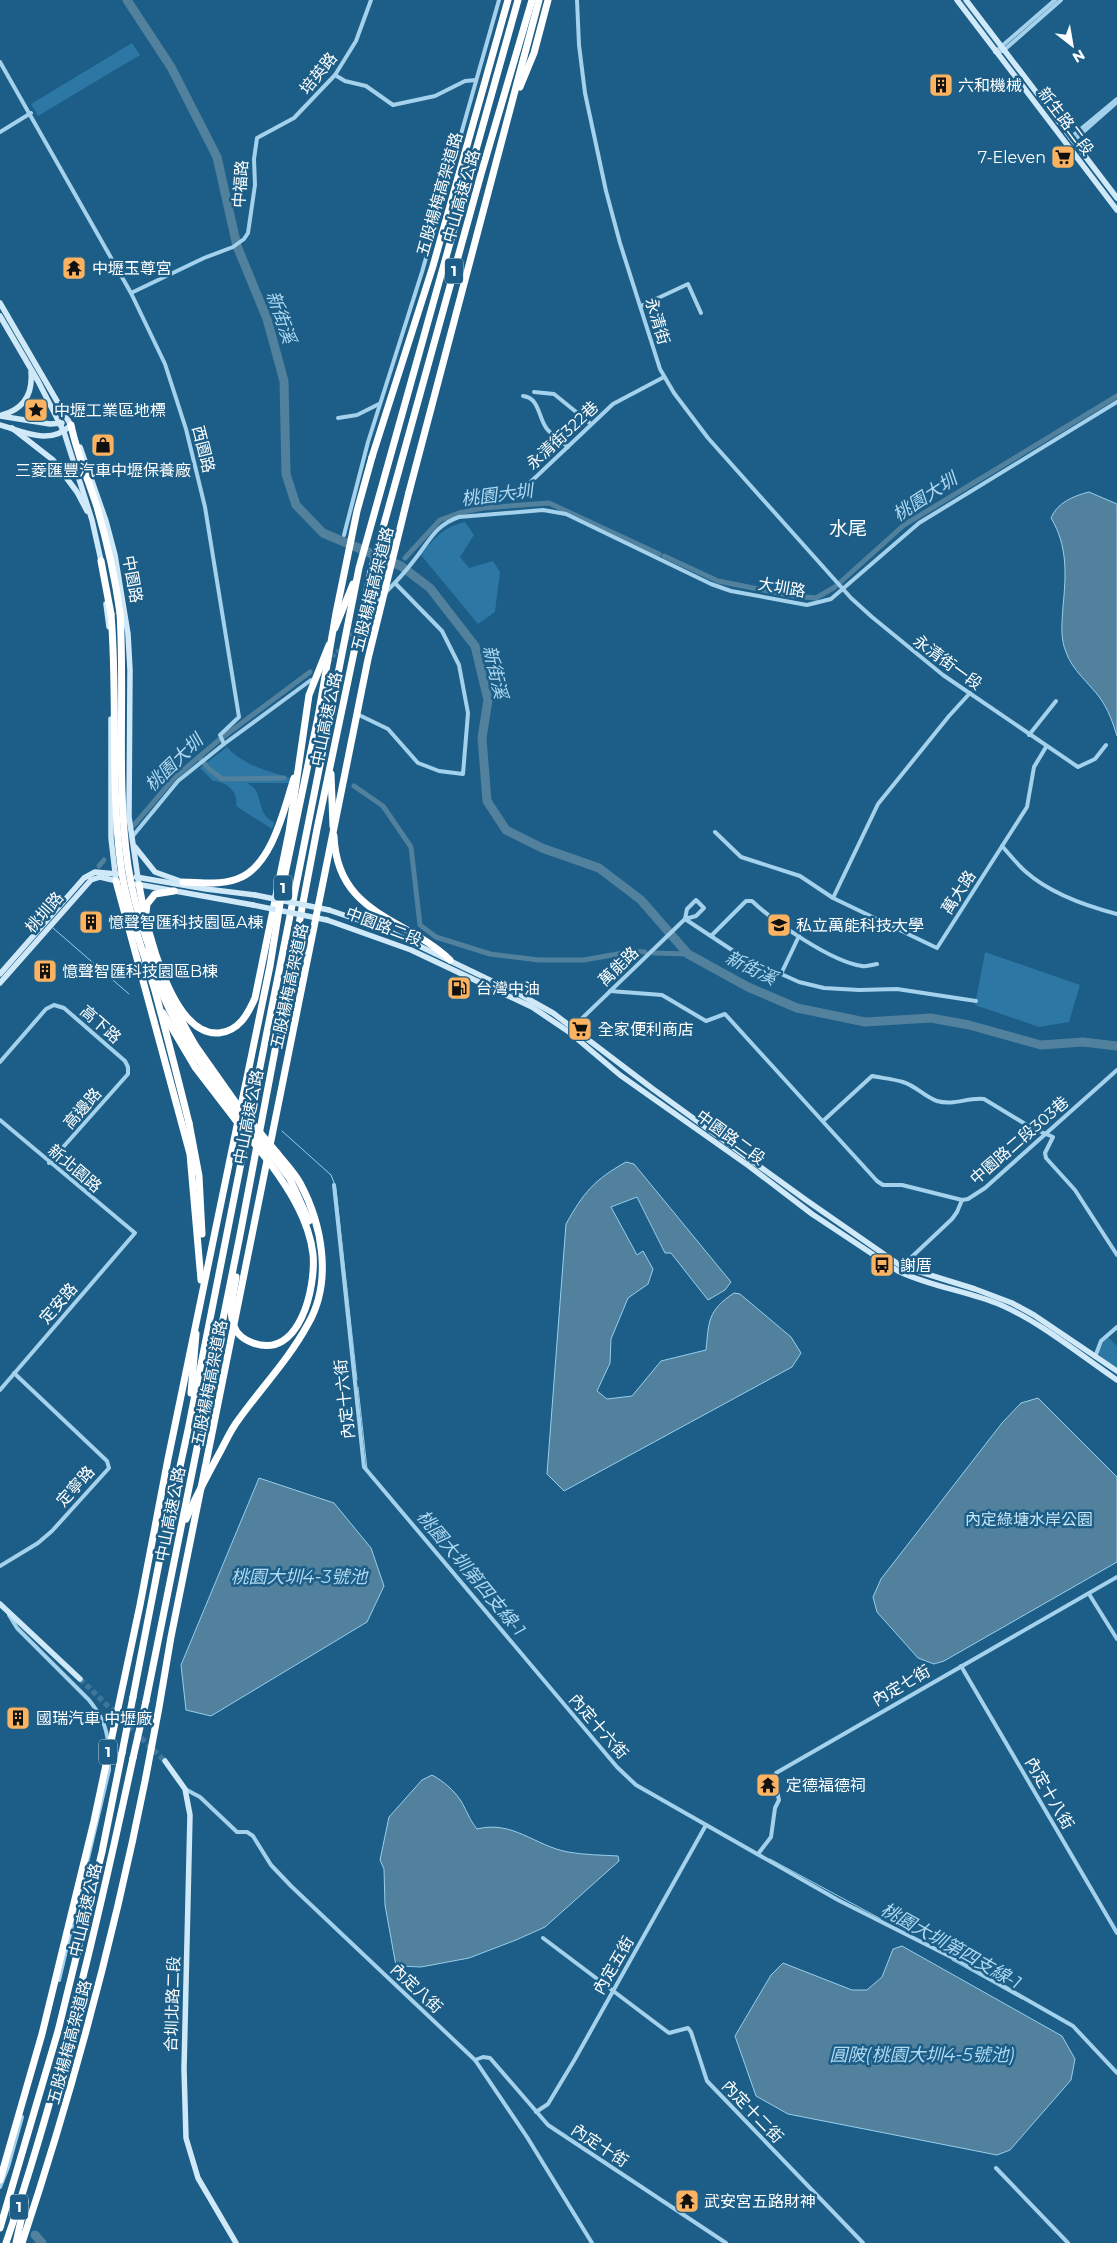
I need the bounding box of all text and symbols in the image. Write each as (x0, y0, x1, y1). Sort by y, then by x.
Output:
north arrow (1047, 20, 1097, 70)
text: N (1069, 46, 1088, 67)
street label: 培英路 (296, 49, 341, 98)
building icon: 六和機械 (928, 72, 954, 98)
place label: 六和機械 (958, 76, 1022, 95)
street label: 新生路二段 (1034, 84, 1097, 159)
street label: 五股楊梅高架道路 (413, 130, 466, 258)
supermarket icon: 7-Eleven (1050, 144, 1076, 170)
street label: 中山高速公路 (439, 147, 484, 245)
place label: 7-Eleven (978, 148, 1046, 167)
street label: 中福路 (229, 159, 252, 209)
temple icon: 中壢玉尊宮 (61, 255, 87, 281)
road number: 1 (445, 258, 463, 284)
place label: 中壢玉尊宮 (92, 259, 172, 278)
water label: 新街溪 (262, 288, 301, 349)
street label: 永清街 (641, 295, 674, 347)
place icon: 中壢工業區地標 (23, 397, 49, 423)
street label: 永清街322巷 (523, 397, 602, 473)
place label: 中壢工業區地標 (54, 401, 166, 420)
street label: 西園路 (188, 424, 219, 475)
shop icon: 三菱匯豐汽車中壢保養廠 (90, 432, 116, 458)
place label: 三菱匯豐汽車中壢保養廠 (15, 461, 191, 480)
water label: 桃園大圳 (889, 467, 964, 526)
water label: 桃園大圳 (460, 479, 537, 510)
district label: 水尾 (829, 517, 867, 540)
street label: 五股楊梅高架道路 (348, 525, 397, 654)
street label: 中園路 (119, 554, 146, 604)
street label: 大圳路 (757, 574, 807, 601)
street label: 永清街一段 (910, 631, 986, 694)
water label: 新街溪 (478, 643, 512, 704)
street label: 中山高速公路 (307, 670, 346, 768)
water label: 桃園大圳 (140, 728, 210, 796)
street label: 萬大路 (937, 867, 979, 918)
road number: 1 (274, 876, 292, 900)
street label: 桃圳路 (21, 888, 67, 937)
street label: 中園路二段 (343, 903, 425, 950)
building icon: 憶聲智匯科技園區A棟 (78, 909, 104, 935)
school or university icon: 私立萬能科技大學 (766, 912, 792, 938)
place label: 憶聲智匯科技園區A棟 (108, 913, 263, 932)
place label: 私立萬能科技大學 (796, 916, 924, 935)
street label: 五股楊梅高架道路 (267, 922, 312, 1051)
street label: 萬能路 (594, 943, 642, 990)
water label: 新街溪 (722, 946, 783, 991)
building icon: 憶聲智匯科技園區B棟 (32, 958, 58, 984)
place label: 憶聲智匯科技園區B棟 (62, 962, 218, 981)
fuel station icon: 台灣中油 (446, 975, 472, 1001)
place label: 台灣中油 (476, 979, 540, 998)
street label: 高下路 (76, 1001, 125, 1047)
supermarket icon: 全家便利商店 (567, 1016, 593, 1042)
place label: 全家便利商店 (598, 1020, 694, 1039)
street label: 中山高速公路 (230, 1068, 267, 1166)
street label: 高邊路 (59, 1084, 105, 1133)
street label: 中園路二段303巷 (966, 1092, 1073, 1188)
street label: 中園路二段 (693, 1106, 769, 1169)
street label: 新北園路 (44, 1141, 105, 1196)
bus stop icon: 謝厝 (869, 1252, 895, 1278)
place label: 謝厝 (900, 1256, 932, 1275)
street label: 定安路 (35, 1279, 81, 1328)
street label: 五股楊梅高架道路 (188, 1318, 231, 1448)
street label: 內定十六街 (331, 1358, 358, 1440)
street label: 定寧路 (52, 1462, 98, 1511)
street label: 中山高速公路 (152, 1465, 189, 1563)
water label: 桃園大圳第四支線-1 (412, 1506, 530, 1641)
park label: 內定綠塘水岸公園 (965, 1510, 1093, 1529)
water label: 桃園大圳4-3號池 (231, 1566, 369, 1588)
street label: 內定七街 (869, 1661, 934, 1710)
street label: 內定十六街 (565, 1690, 632, 1763)
building icon: 國瑞汽車 中壢廠 (5, 1705, 31, 1731)
place label: 國瑞汽車 中壢廠 (36, 1709, 152, 1728)
road number: 1 (99, 1740, 117, 1764)
street label: 內定十八街 (1021, 1754, 1078, 1833)
temple icon: 定德福德祠 (755, 1772, 781, 1798)
place label: 定德福德祠 (786, 1776, 866, 1795)
street label: 中山高速公路 (65, 1861, 106, 1959)
water label: 桃園大圳第四支線-1 (877, 1898, 1025, 1994)
street label: 內定五街 (589, 1933, 638, 1998)
street label: 合圳北路二段 (161, 1956, 184, 2052)
street label: 內定八街 (387, 1960, 447, 2017)
street label: 五股楊梅高架道路 (44, 1978, 95, 2106)
water label: 圓陂(桃園大圳4-5號池) (830, 2044, 1015, 2066)
street label: 內定十二街 (718, 2076, 787, 2147)
street label: 內定十街 (568, 2120, 632, 2171)
temple icon: 武安宮五路財神 (674, 2188, 700, 2214)
place label: 武安宮五路財神 (704, 2192, 816, 2211)
road number: 1 (10, 2194, 28, 2220)

